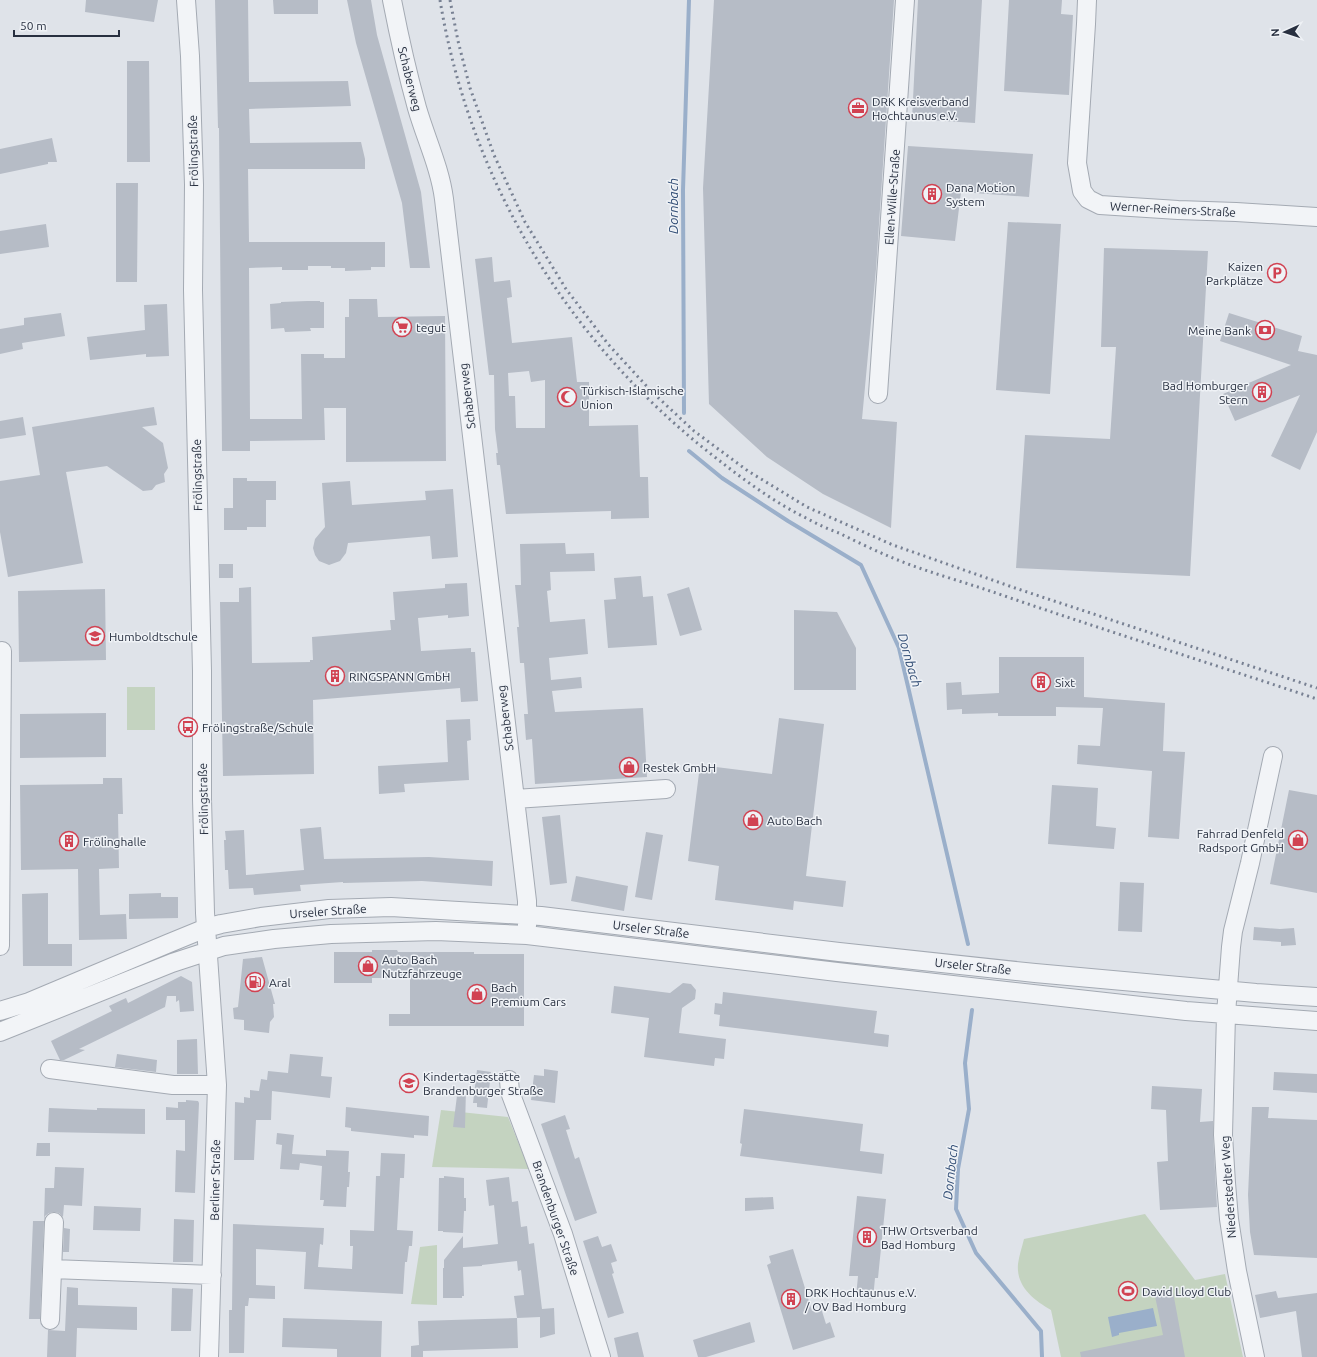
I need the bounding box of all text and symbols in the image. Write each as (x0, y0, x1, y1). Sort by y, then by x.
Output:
scale bar (14, 12, 119, 38)
north arrow (1265, 12, 1305, 52)
text: 50 m (20, 19, 47, 32)
text: N (1269, 28, 1281, 37)
street label: Schaberweg (396, 45, 424, 113)
place label: DRK Kreisverband Hochtaunus e.V. (872, 95, 969, 122)
office icon: DRK Kreisverband Hochtaunus e.V. (847, 97, 869, 119)
street label: Frölingstraße (186, 115, 200, 187)
street label: Ellen-Wille-Straße (882, 149, 902, 245)
water label: Dornbach (666, 178, 680, 234)
place label: Dana Motion System (946, 181, 1015, 208)
building icon: Dana Motion System (921, 183, 943, 205)
street label: Werner-Reimers-Straße (1110, 199, 1236, 219)
place label: Kaizen Parkplätze (1206, 260, 1263, 287)
parking icon: Kaizen Parkplätze (1266, 262, 1288, 284)
supermarket icon: tegut (391, 316, 413, 338)
bank icon: Meine Bank (1254, 319, 1276, 341)
place label: tegut (416, 321, 446, 334)
place label: Meine Bank (1188, 324, 1251, 337)
street label: Schaberweg (457, 362, 477, 430)
place label: Bad Homburger Stern (1162, 379, 1248, 406)
building icon: Bad Homburger Stern (1251, 381, 1273, 403)
place label: Türkisch-Islamische Union (581, 384, 684, 411)
mosque icon: Türkisch-Islamische Union (556, 386, 578, 408)
street label: Frölingstraße (190, 439, 204, 511)
school or university icon: Humboldtschule (84, 625, 106, 647)
place label: Humboldtschule (109, 630, 198, 643)
water label: Dornbach (896, 631, 924, 689)
building icon: RINGSPANN GmbH (324, 665, 346, 687)
place label: RINGSPANN GmbH (349, 670, 450, 683)
building icon: Sixt (1030, 671, 1052, 693)
place label: Sixt (1055, 676, 1075, 689)
street label: Schaberweg (495, 684, 515, 752)
bus stop icon: Frölingstraße/Schule (177, 716, 199, 738)
place label: Frölingstraße/Schule (202, 721, 314, 734)
shop icon: Restek GmbH (618, 756, 640, 778)
place label: Restek GmbH (643, 761, 716, 774)
street label: Frölingstraße (196, 763, 210, 835)
shop icon: Auto Bach (742, 809, 764, 831)
place label: Auto Bach (767, 814, 822, 827)
place label: Fahrrad Denfeld Radsport GmbH (1197, 827, 1284, 854)
shop icon: Fahrrad Denfeld Radsport GmbH (1287, 829, 1309, 851)
building icon: Frölinghalle (58, 830, 80, 852)
place label: Frölinghalle (83, 835, 146, 848)
street label: Urseler Straße (289, 902, 367, 920)
street label: Urseler Straße (612, 918, 690, 940)
place label: Auto Bach Nutzfahrzeuge (382, 953, 462, 980)
shop icon: Auto Bach Nutzfahrzeuge (357, 955, 379, 977)
street label: Urseler Straße (934, 955, 1012, 977)
fuel station icon: Aral (244, 971, 266, 993)
place label: Aral (269, 976, 291, 989)
place label: Bach Premium Cars (491, 981, 566, 1008)
shop icon: Bach Premium Cars (466, 983, 488, 1005)
place label: Kindertagesstätte Brandenburger Straße (423, 1070, 543, 1097)
school or university icon: Kindertagesstätte Brandenburger Straße (398, 1072, 420, 1094)
street label: Niederstedter Weg (1218, 1135, 1238, 1239)
street label: Berliner Straße (208, 1139, 222, 1221)
water label: Dornbach (940, 1144, 960, 1200)
street label: Brandenburger Straße (530, 1159, 582, 1277)
place label: THW Ortsverband Bad Homburg (881, 1224, 978, 1251)
building icon: THW Ortsverband Bad Homburg (856, 1226, 878, 1248)
sports icon: David Lloyd Club (1117, 1280, 1139, 1302)
place label: David Lloyd Club (1142, 1285, 1231, 1298)
place label: DRK Hochtaunus e.V. / OV Bad Homburg (804, 1286, 917, 1313)
building icon: DRK Hochtaunus e.V. / OV Bad Homburg (780, 1288, 802, 1310)

